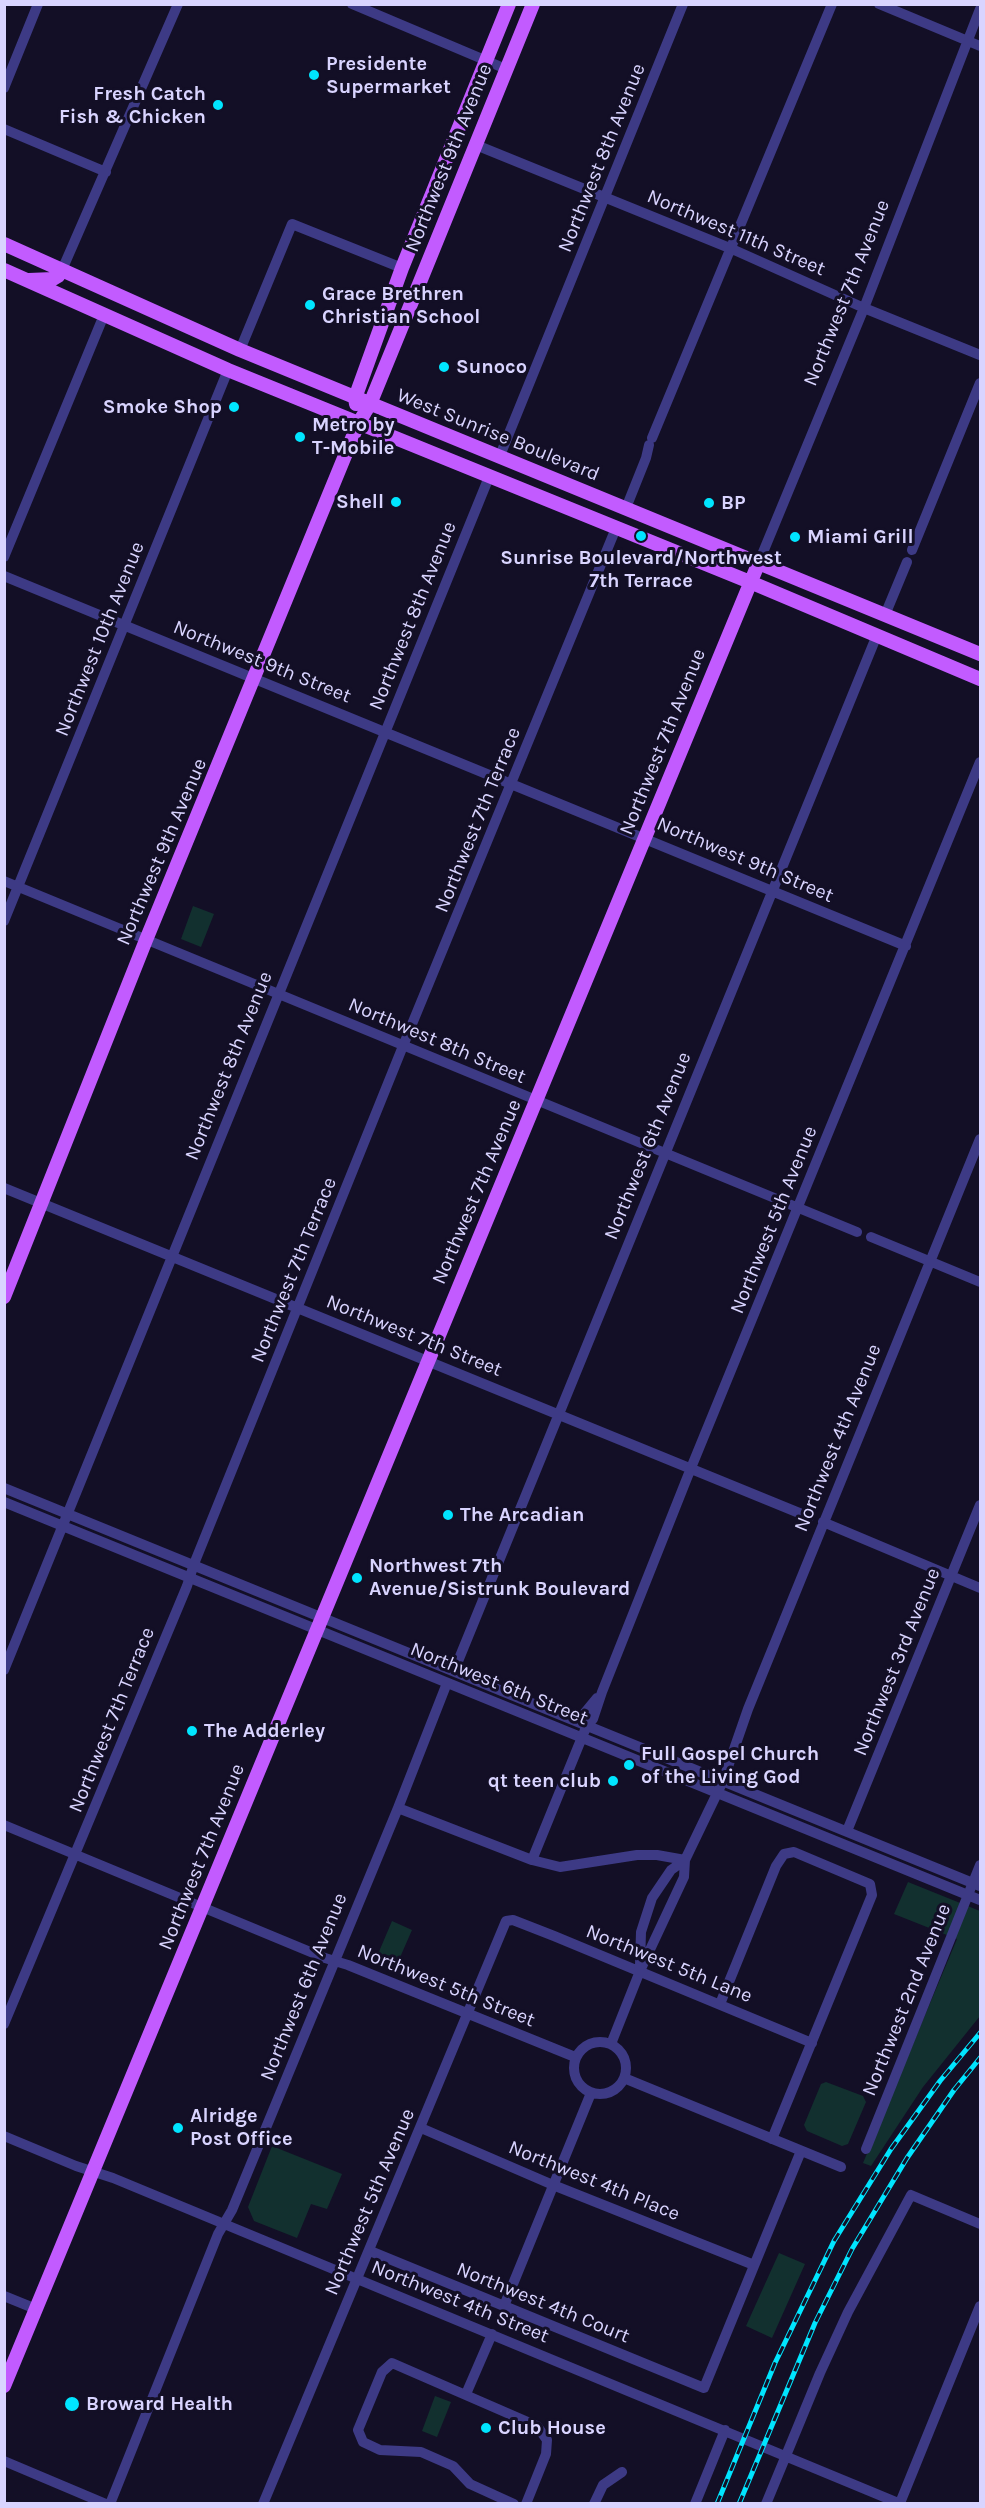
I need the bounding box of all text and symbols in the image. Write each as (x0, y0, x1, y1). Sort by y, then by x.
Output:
place label: Presidente Supermarket (326, 52, 451, 99)
street label: Northwest 9th Avenue (400, 60, 498, 256)
street label: Northwest 8th Avenue (553, 60, 651, 256)
marker: Presidente Supermarket (307, 68, 321, 82)
place label: Fresh Catch Fish & Chicken (59, 82, 206, 129)
marker: Fresh Catch Fish & Chicken (211, 98, 225, 112)
street label: Northwest 11th Street (643, 185, 829, 281)
street label: Northwest 7th Avenue (799, 196, 895, 390)
place label: Grace Brethren Christian School (322, 282, 480, 329)
marker: Grace Brethren Christian School (303, 298, 317, 312)
place label: Sunoco (456, 355, 527, 379)
marker: Sunoco (437, 360, 451, 374)
street label: West Sunrise Boulevard (393, 383, 603, 487)
place label: Smoke Shop (103, 395, 222, 419)
marker: Smoke Shop (227, 400, 241, 414)
place label: Metro by T-Mobile (312, 413, 395, 460)
marker: Metro by T-Mobile (293, 430, 307, 444)
place label: Shell (336, 490, 384, 514)
place label: BP (721, 491, 746, 515)
marker: Shell (389, 495, 403, 509)
marker: BP (702, 496, 716, 510)
street label: Northwest 8th Avenue (364, 518, 462, 714)
place label: Miami Grill (807, 525, 913, 549)
marker: Sunrise Boulevard/Northwest 7th Terrace (634, 529, 648, 543)
marker: Miami Grill (788, 530, 802, 544)
street label: Northwest 10th Avenue (50, 538, 150, 740)
place label: Sunrise Boulevard/Northwest 7th Terrace (500, 546, 782, 593)
street label: Northwest 9th Street (170, 615, 354, 709)
street label: Northwest 7th Avenue (615, 645, 711, 839)
street label: Northwest 7th Terrace (430, 724, 526, 916)
street label: Northwest 9th Avenue (112, 755, 212, 949)
street label: Northwest 9th Street (653, 812, 837, 908)
street label: Northwest 8th Avenue (180, 968, 278, 1164)
street label: Northwest 8th Street (345, 993, 529, 1089)
street label: Northwest 6th Avenue (599, 1049, 697, 1243)
street label: Northwest 7th Avenue (427, 1096, 527, 1288)
street label: Northwest 5th Avenue (725, 1123, 823, 1317)
street label: Northwest 7th Terrace (246, 1174, 342, 1366)
street label: Northwest 7th Street (323, 1290, 505, 1382)
street label: Northwest 4th Avenue (789, 1341, 887, 1535)
place label: The Arcadian (460, 1503, 584, 1527)
marker: The Arcadian (441, 1508, 455, 1522)
place label: Northwest 7th Avenue/Sistrunk Boulevard (369, 1554, 630, 1601)
street label: Northwest 3rd Avenue (848, 1565, 946, 1759)
marker: Northwest 7th Avenue/Sistrunk Boulevard (350, 1571, 364, 1585)
street label: Northwest 7th Terrace (64, 1624, 160, 1816)
street label: Northwest 6th Street (407, 1637, 591, 1731)
place label: The Adderley (204, 1719, 325, 1743)
marker: The Adderley (185, 1724, 199, 1738)
place label: Full Gospel Church of the Living God (641, 1742, 819, 1789)
marker: Full Gospel Church of the Living God (622, 1758, 636, 1772)
street label: Northwest 7th Avenue (154, 1760, 250, 1954)
place label: qt teen club (488, 1769, 601, 1793)
marker: qt teen club (606, 1774, 620, 1788)
street label: Northwest 6th Avenue (255, 1890, 353, 2084)
street label: Northwest 2nd Avenue (857, 1900, 957, 2100)
street label: Northwest 5th Lane (582, 1920, 756, 2008)
street label: Northwest 5th Street (354, 1939, 538, 2033)
place label: Alridge Post Office (190, 2104, 293, 2151)
street label: Northwest 5th Avenue (320, 2105, 420, 2299)
marker: Alridge Post Office (171, 2121, 185, 2135)
street label: Northwest 4th Place (505, 2136, 683, 2226)
street label: Northwest 4th Street (368, 2255, 552, 2349)
street label: Northwest 4th Court (453, 2257, 633, 2349)
place label: Broward Health (86, 2392, 233, 2416)
marker: Broward Health (63, 2395, 81, 2413)
place label: Club House (498, 2416, 606, 2440)
marker: Club House (479, 2421, 493, 2435)

